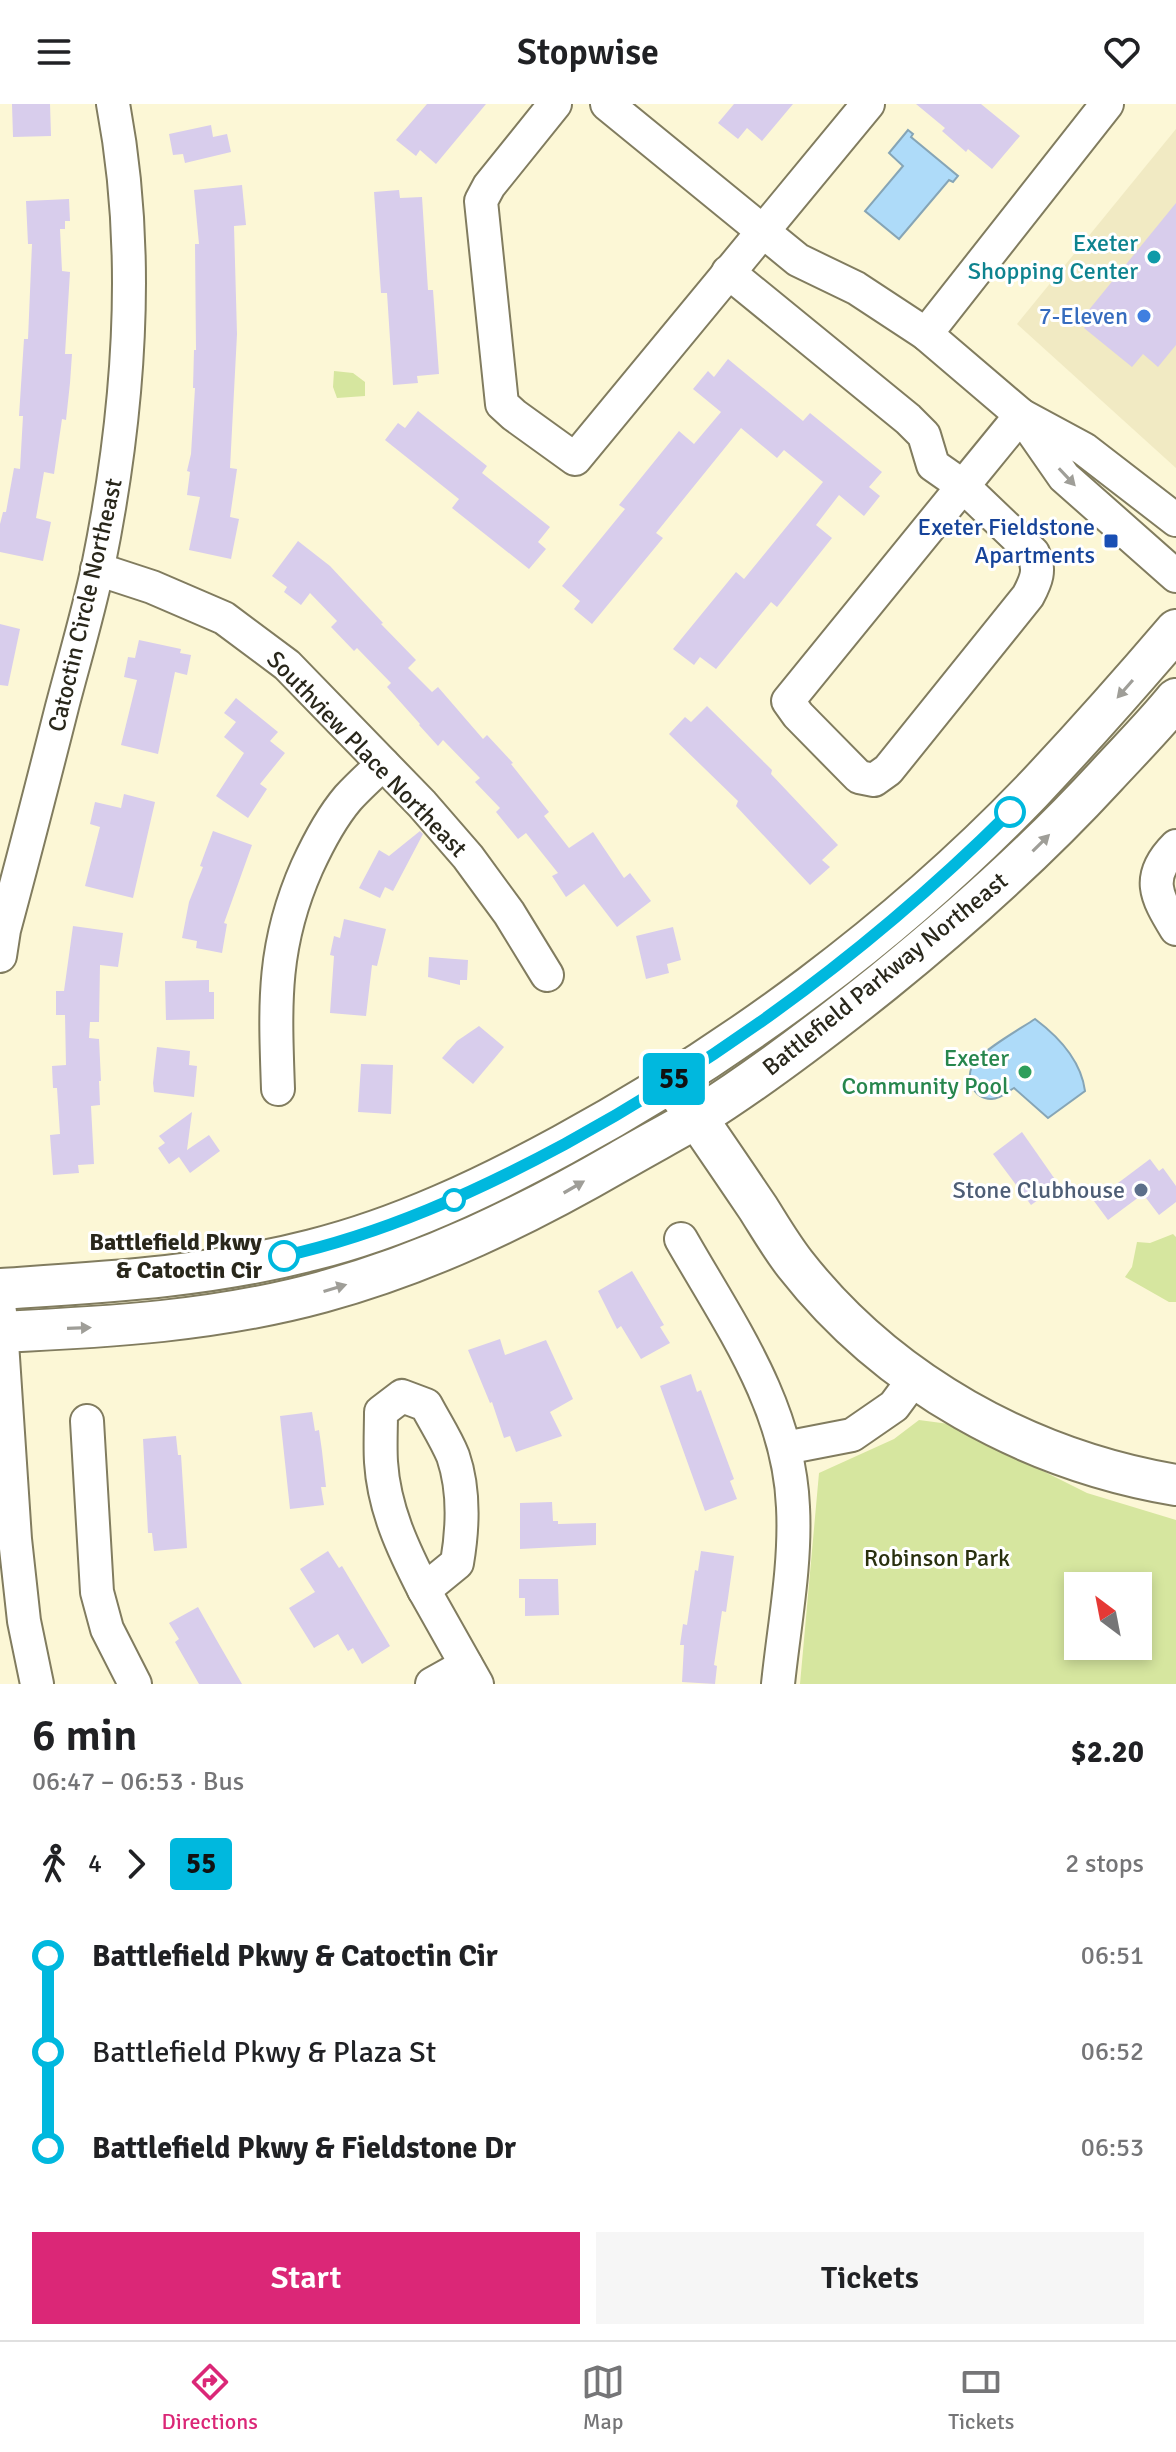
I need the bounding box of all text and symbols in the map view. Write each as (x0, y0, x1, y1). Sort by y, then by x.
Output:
icon: menu (32, 30, 76, 74)
text: Stopwise (517, 30, 659, 75)
icon: heart (1100, 30, 1144, 74)
place label: Exeter Shopping Center (968, 228, 1138, 286)
marker: Exeter Shopping Center (1145, 248, 1163, 266)
place label: 7-Eleven (1039, 301, 1128, 331)
marker: 7-Eleven (1135, 307, 1153, 325)
one-way arrow (1058, 467, 1075, 487)
street label: Catoctin Circle Northeast (41, 475, 129, 735)
place label: Exeter Fieldstone Apartments (918, 512, 1095, 570)
marker: Exeter Fieldstone Apartments (1102, 532, 1120, 550)
street label: Southview Place Northeast (261, 645, 473, 863)
one-way arrow (1117, 678, 1134, 698)
unlabelled marker (995, 797, 1025, 827)
one-way arrow (1032, 834, 1050, 853)
street label: Battlefield Parkway Northeast (756, 866, 1014, 1082)
place label: Exeter Community Pool (841, 1043, 1009, 1101)
line badge: 55 (638, 1053, 710, 1105)
text: 55 (659, 1062, 689, 1096)
marker: Exeter Community Pool (1016, 1063, 1034, 1081)
place label: Stone Clubhouse (952, 1175, 1125, 1205)
one-way arrow (563, 1180, 586, 1194)
marker: Stone Clubhouse (1132, 1181, 1150, 1199)
unlabelled marker (443, 1189, 465, 1211)
place label: Battlefield Pkwy & Catoctin Cir (89, 1227, 262, 1285)
marker: Battlefield Pkwy & Catoctin Cir (269, 1241, 299, 1271)
one-way arrow (324, 1281, 348, 1294)
one-way arrow (67, 1322, 92, 1335)
park label: Robinson Park (864, 1543, 1010, 1573)
north arrow (1064, 1572, 1152, 1660)
map controls (1064, 1572, 1152, 1660)
text: 6 min (32, 1709, 137, 1763)
text: $2.20 (1071, 1734, 1144, 1771)
text: 06:47 – 06:53 · Bus (32, 1766, 244, 1798)
icon: walk (32, 1842, 76, 1886)
icon: forward (114, 1842, 158, 1886)
text: 55 (186, 1847, 216, 1881)
text: 4 (88, 1848, 102, 1880)
text: 2 stops (1065, 1848, 1144, 1880)
text: Battlefield Pkwy & Catoctin Cir (92, 1938, 498, 1975)
text: 06:51 (1081, 1940, 1144, 1972)
text: Battlefield Pkwy & Plaza St (92, 2034, 436, 2071)
text: 06:52 (1081, 2036, 1144, 2068)
text: Battlefield Pkwy & Fieldstone Dr (92, 2130, 516, 2167)
text: 06:53 (1081, 2132, 1144, 2164)
button: Start (32, 2232, 580, 2324)
button: Tickets (596, 2232, 1144, 2324)
tab: Directions (162, 2360, 258, 2435)
tab: Map (581, 2360, 625, 2435)
tab: Tickets (948, 2360, 1014, 2435)

